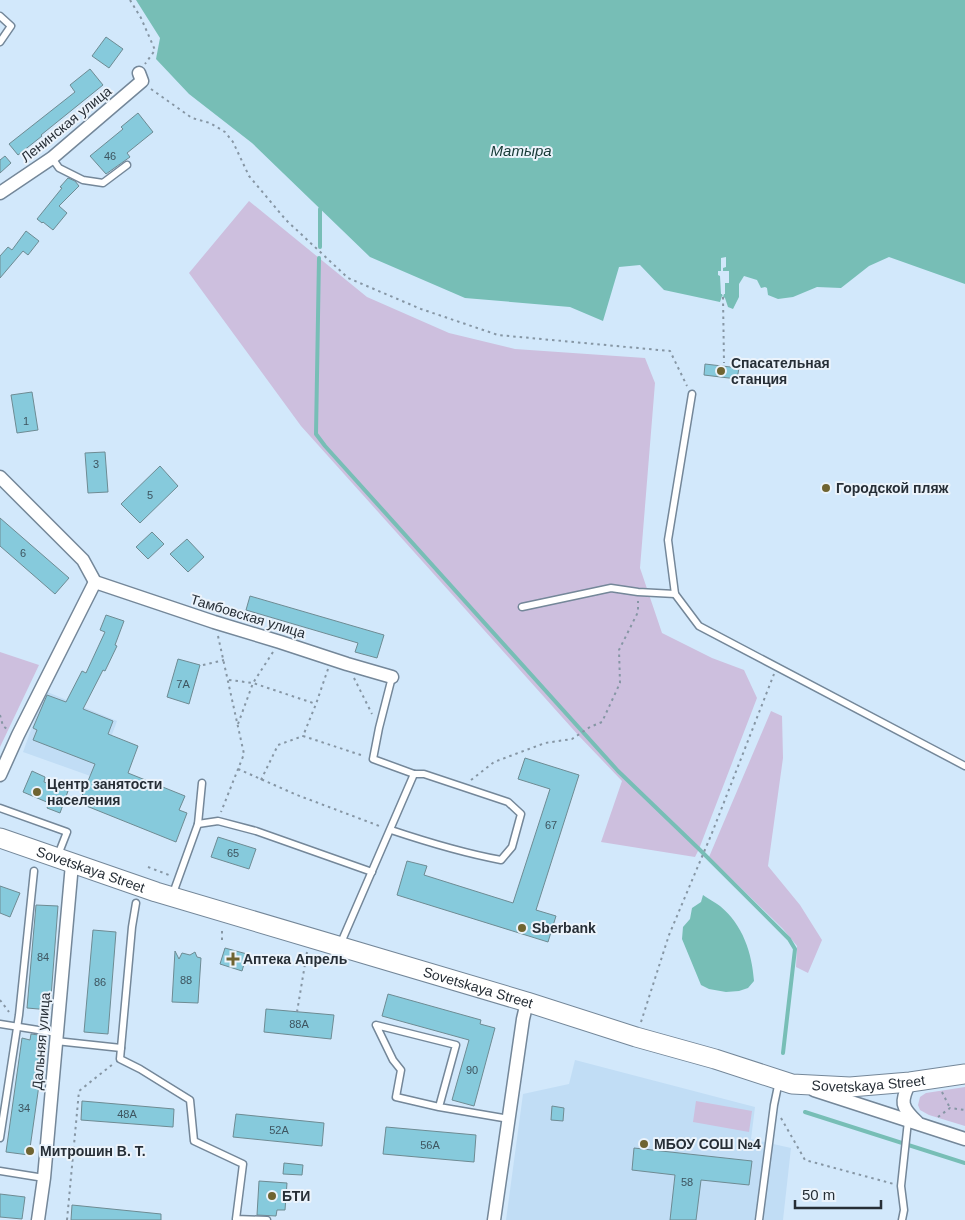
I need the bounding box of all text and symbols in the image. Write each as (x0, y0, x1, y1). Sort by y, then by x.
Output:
street label: Ленинская улица (18, 83, 114, 165)
water label: Матыра (490, 142, 552, 159)
house number: 46 (104, 150, 116, 162)
place label: Спасательная станция (731, 355, 830, 387)
marker: Спасательная станция (715, 365, 727, 377)
house number: 1 (23, 415, 29, 427)
house number: 3 (93, 458, 99, 470)
place label: Городской пляж (836, 480, 950, 496)
marker: Городской пляж (820, 482, 832, 494)
house number: 5 (147, 489, 153, 501)
house number: 6 (20, 547, 26, 559)
street label: Тамбовская улица (189, 591, 308, 641)
house number: 7А (176, 678, 190, 690)
place label: Центр занятости населения (47, 776, 162, 808)
marker: Центр занятости населения (31, 786, 43, 798)
house number: 67 (545, 819, 557, 831)
street label: Sovetskaya Street (34, 843, 147, 896)
house number: 65 (227, 847, 239, 859)
place label: Sberbank (532, 920, 596, 936)
marker: Sberbank (516, 922, 528, 934)
house number: 84 (37, 951, 49, 963)
place label: Аптека Апрель (243, 951, 348, 967)
marker: Аптека Апрель (227, 953, 239, 965)
street label: Sovetskaya Street (421, 964, 535, 1011)
house number: 88 (180, 974, 192, 986)
house number: 86 (94, 976, 106, 988)
street label: Дальняя улица (29, 991, 53, 1091)
house number: 88А (289, 1018, 309, 1030)
house number: 90 (466, 1064, 478, 1076)
street label: Sovetskaya Street (811, 1072, 926, 1095)
house number: 34 (18, 1102, 30, 1114)
house number: 48А (117, 1108, 137, 1120)
house number: 52А (269, 1124, 289, 1136)
place label: МБОУ СОШ №4 (654, 1136, 761, 1152)
marker: МБОУ СОШ №4 (638, 1138, 650, 1150)
house number: 56А (420, 1139, 440, 1151)
place label: Митрошин В. Т. (40, 1143, 146, 1159)
marker: Митрошин В. Т. (24, 1145, 36, 1157)
house number: 58 (681, 1176, 693, 1188)
scale bar (795, 1178, 881, 1210)
text: 50 m (802, 1186, 835, 1203)
place label: БТИ (282, 1188, 310, 1204)
marker: БТИ (266, 1190, 278, 1202)

